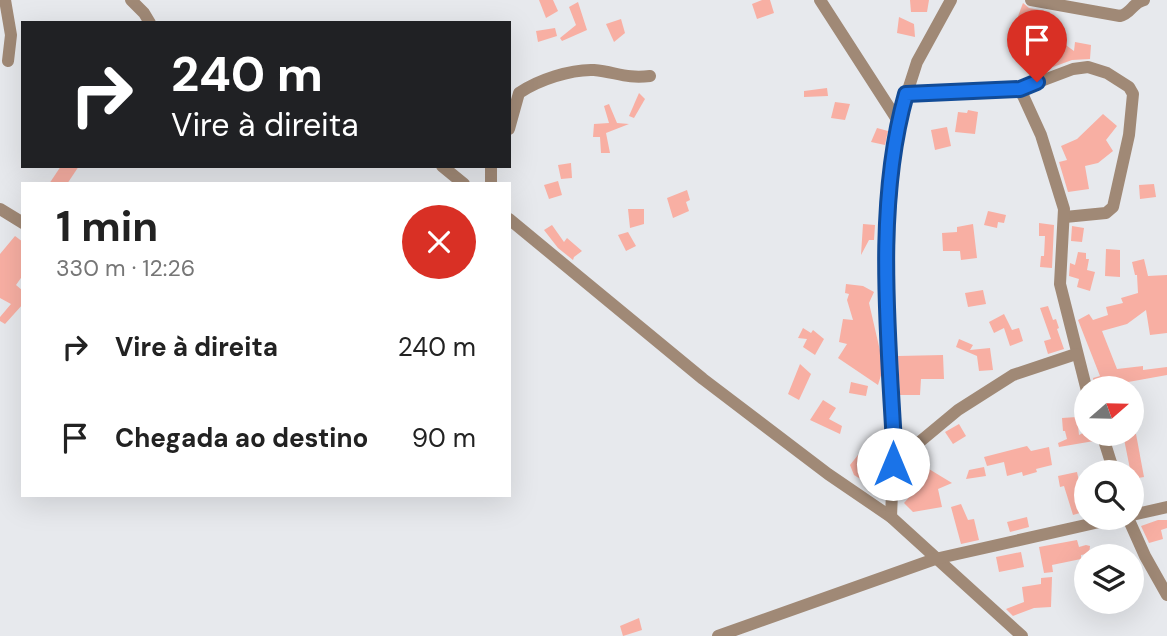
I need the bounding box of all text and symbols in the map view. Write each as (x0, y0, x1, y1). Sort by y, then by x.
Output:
pin (1007, 10, 1067, 82)
icon: arrive (1018, 21, 1056, 59)
text: 240 m (171, 42, 323, 106)
icon: right (56, 49, 147, 140)
text: Vire à direita (171, 104, 359, 146)
text: 1 min (56, 199, 158, 254)
button: close (402, 205, 476, 279)
text: 330 m · 12:26 (56, 253, 195, 283)
icon: right (56, 328, 94, 366)
text: Vire à direita (115, 330, 278, 364)
text: 240 m (398, 330, 476, 364)
north arrow (1074, 376, 1144, 446)
map controls (1074, 376, 1144, 614)
icon: arrive (56, 419, 94, 457)
text: Chegada ao destino (115, 421, 368, 455)
text: 90 m (412, 421, 476, 455)
position arrow (856, 427, 930, 501)
button: search (1074, 460, 1144, 530)
button: layers (1074, 544, 1144, 614)

